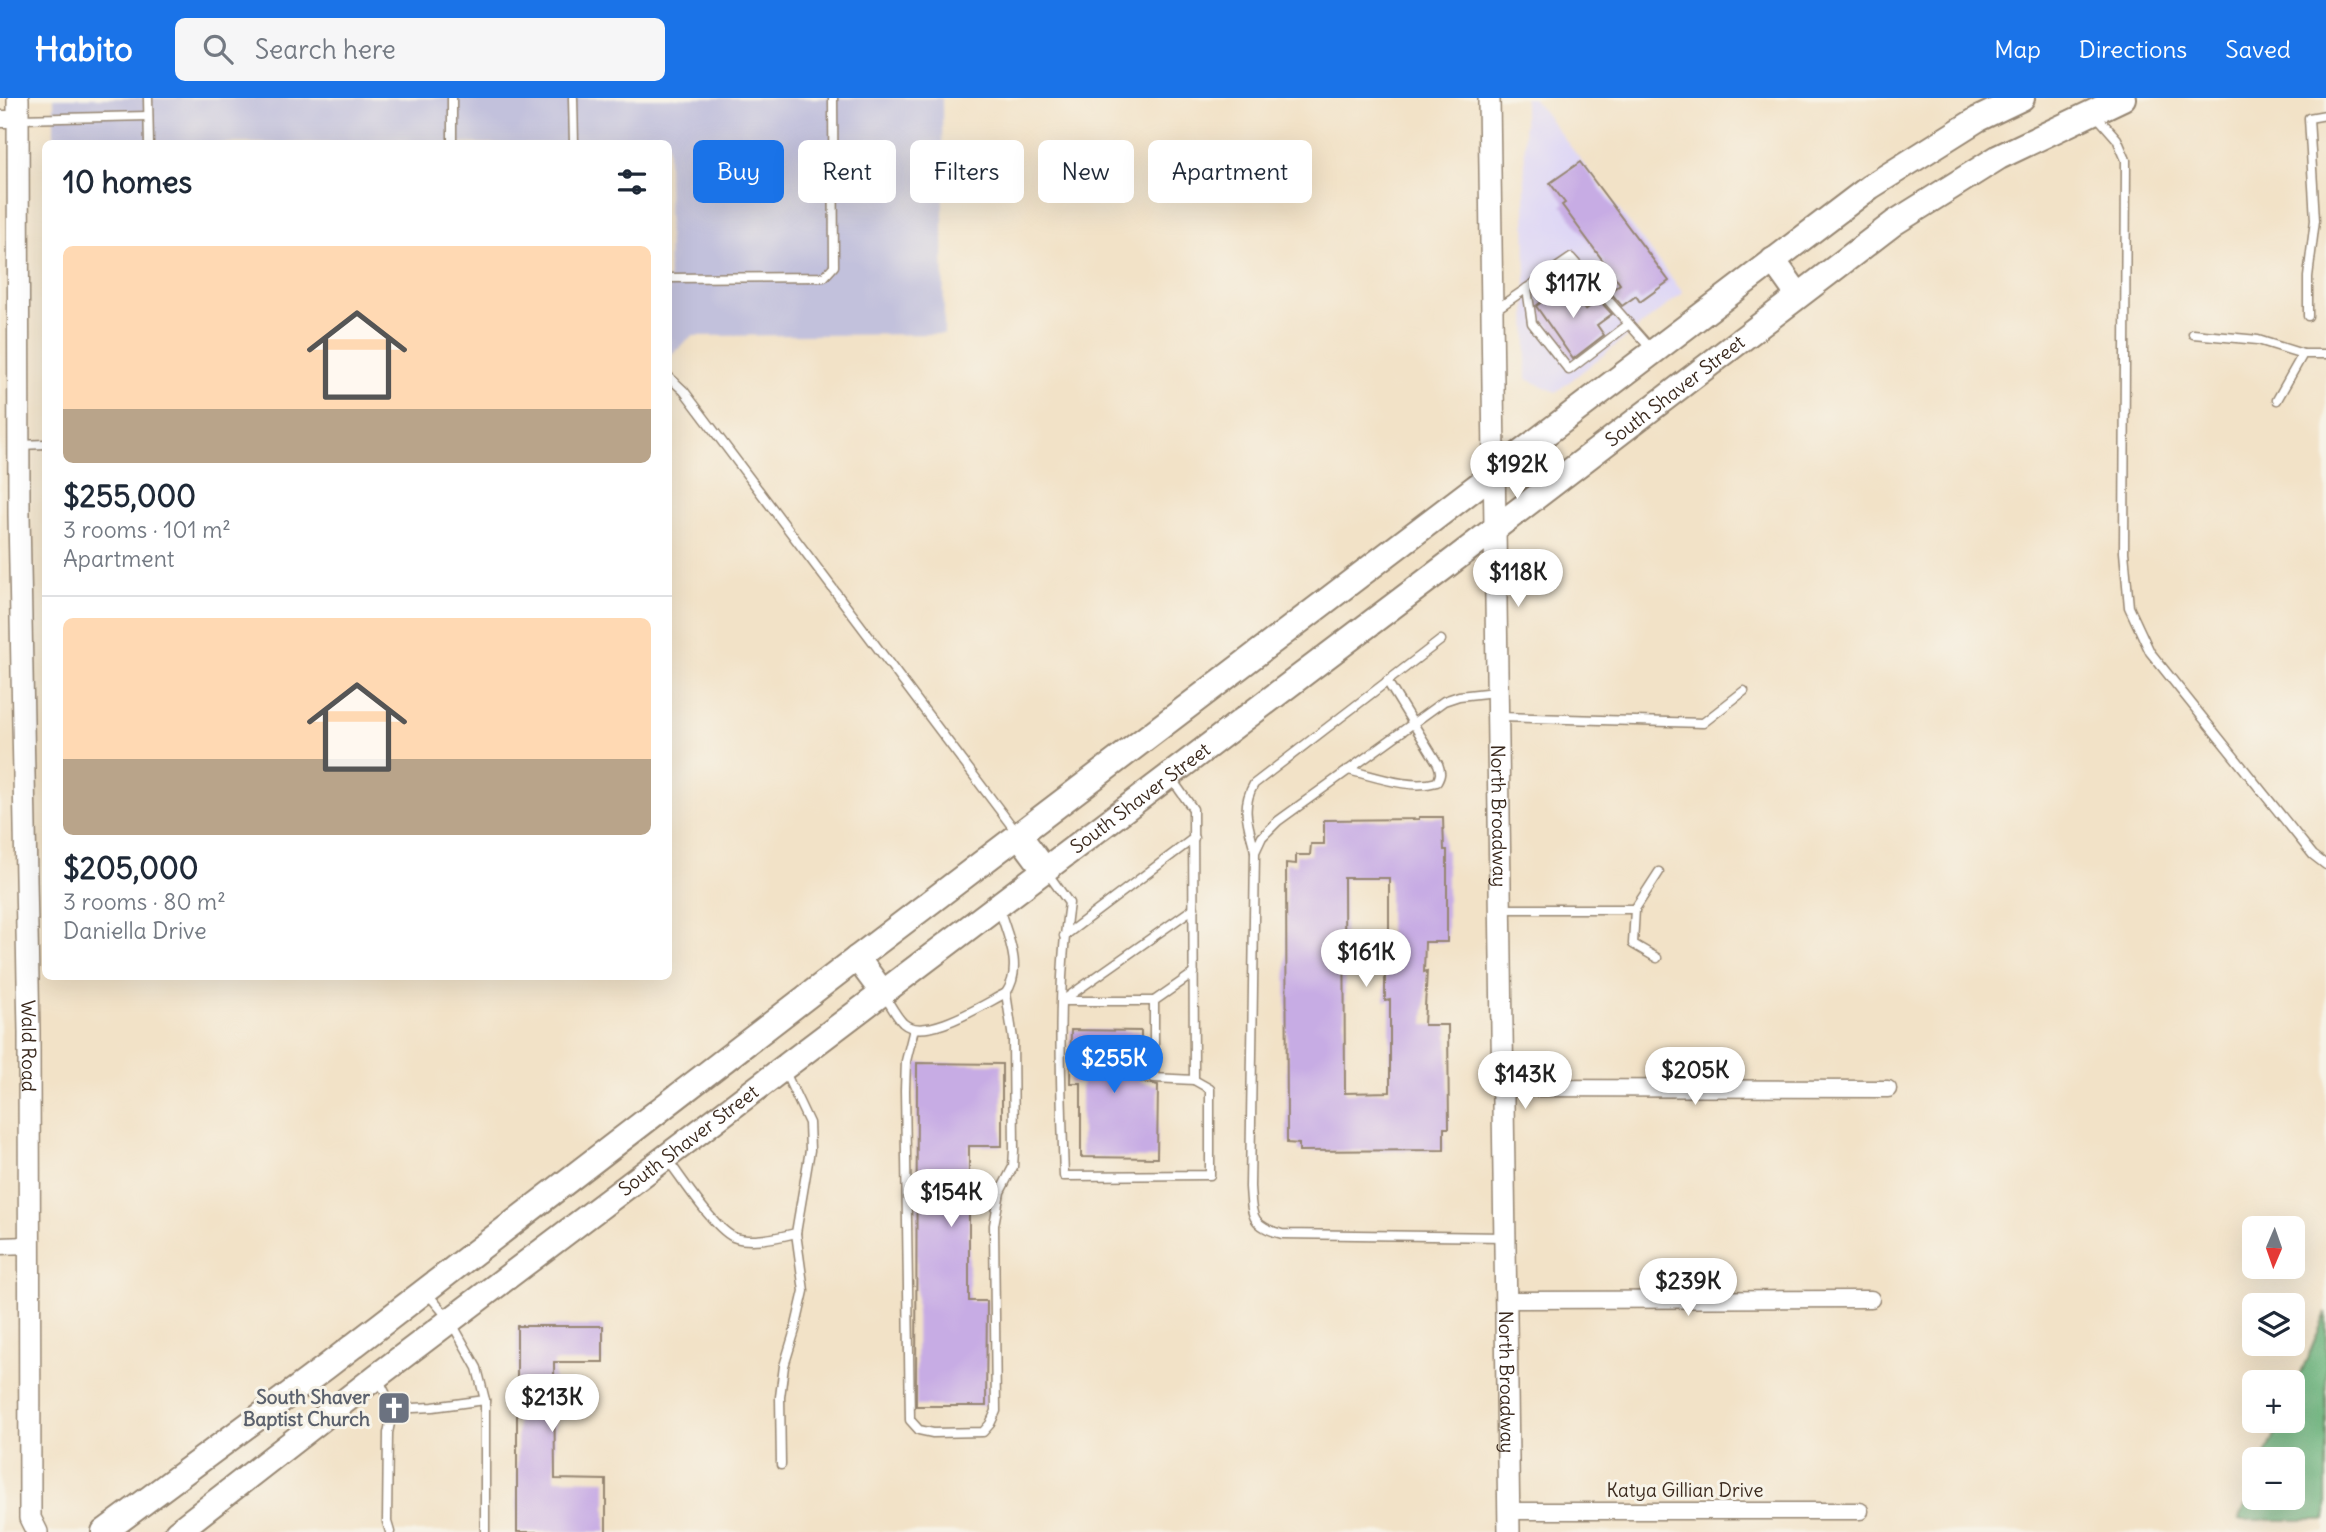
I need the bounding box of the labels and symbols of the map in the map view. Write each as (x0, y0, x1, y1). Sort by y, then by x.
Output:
pin: $117K (1524, 260, 1622, 320)
street label: South Shaver Street (1600, 330, 1749, 452)
pin: $192K (1468, 442, 1566, 501)
pin: $118K (1469, 550, 1567, 609)
street label: South Shaver Street (1065, 737, 1215, 858)
street label: North Broadway (1486, 745, 1512, 887)
pin: $161K (1317, 930, 1415, 989)
street label: Wald Road (16, 1000, 41, 1092)
pin: $255K (1065, 1035, 1163, 1095)
pin: $205K (1646, 1048, 1744, 1107)
pin: $143K (1476, 1052, 1574, 1111)
street label: South Shaver Street (613, 1080, 763, 1201)
pin: $154K (902, 1170, 1000, 1229)
north arrow (2242, 1216, 2305, 1279)
pin: $239K (1639, 1258, 1737, 1318)
street label: North Broadway (1494, 1310, 1520, 1453)
pin: $213K (503, 1374, 601, 1434)
place label: South Shaver Baptist Church (243, 1385, 370, 1431)
church icon: South Shaver Baptist Church (375, 1389, 413, 1427)
street label: Katya Gillian Drive (1606, 1478, 1764, 1502)

